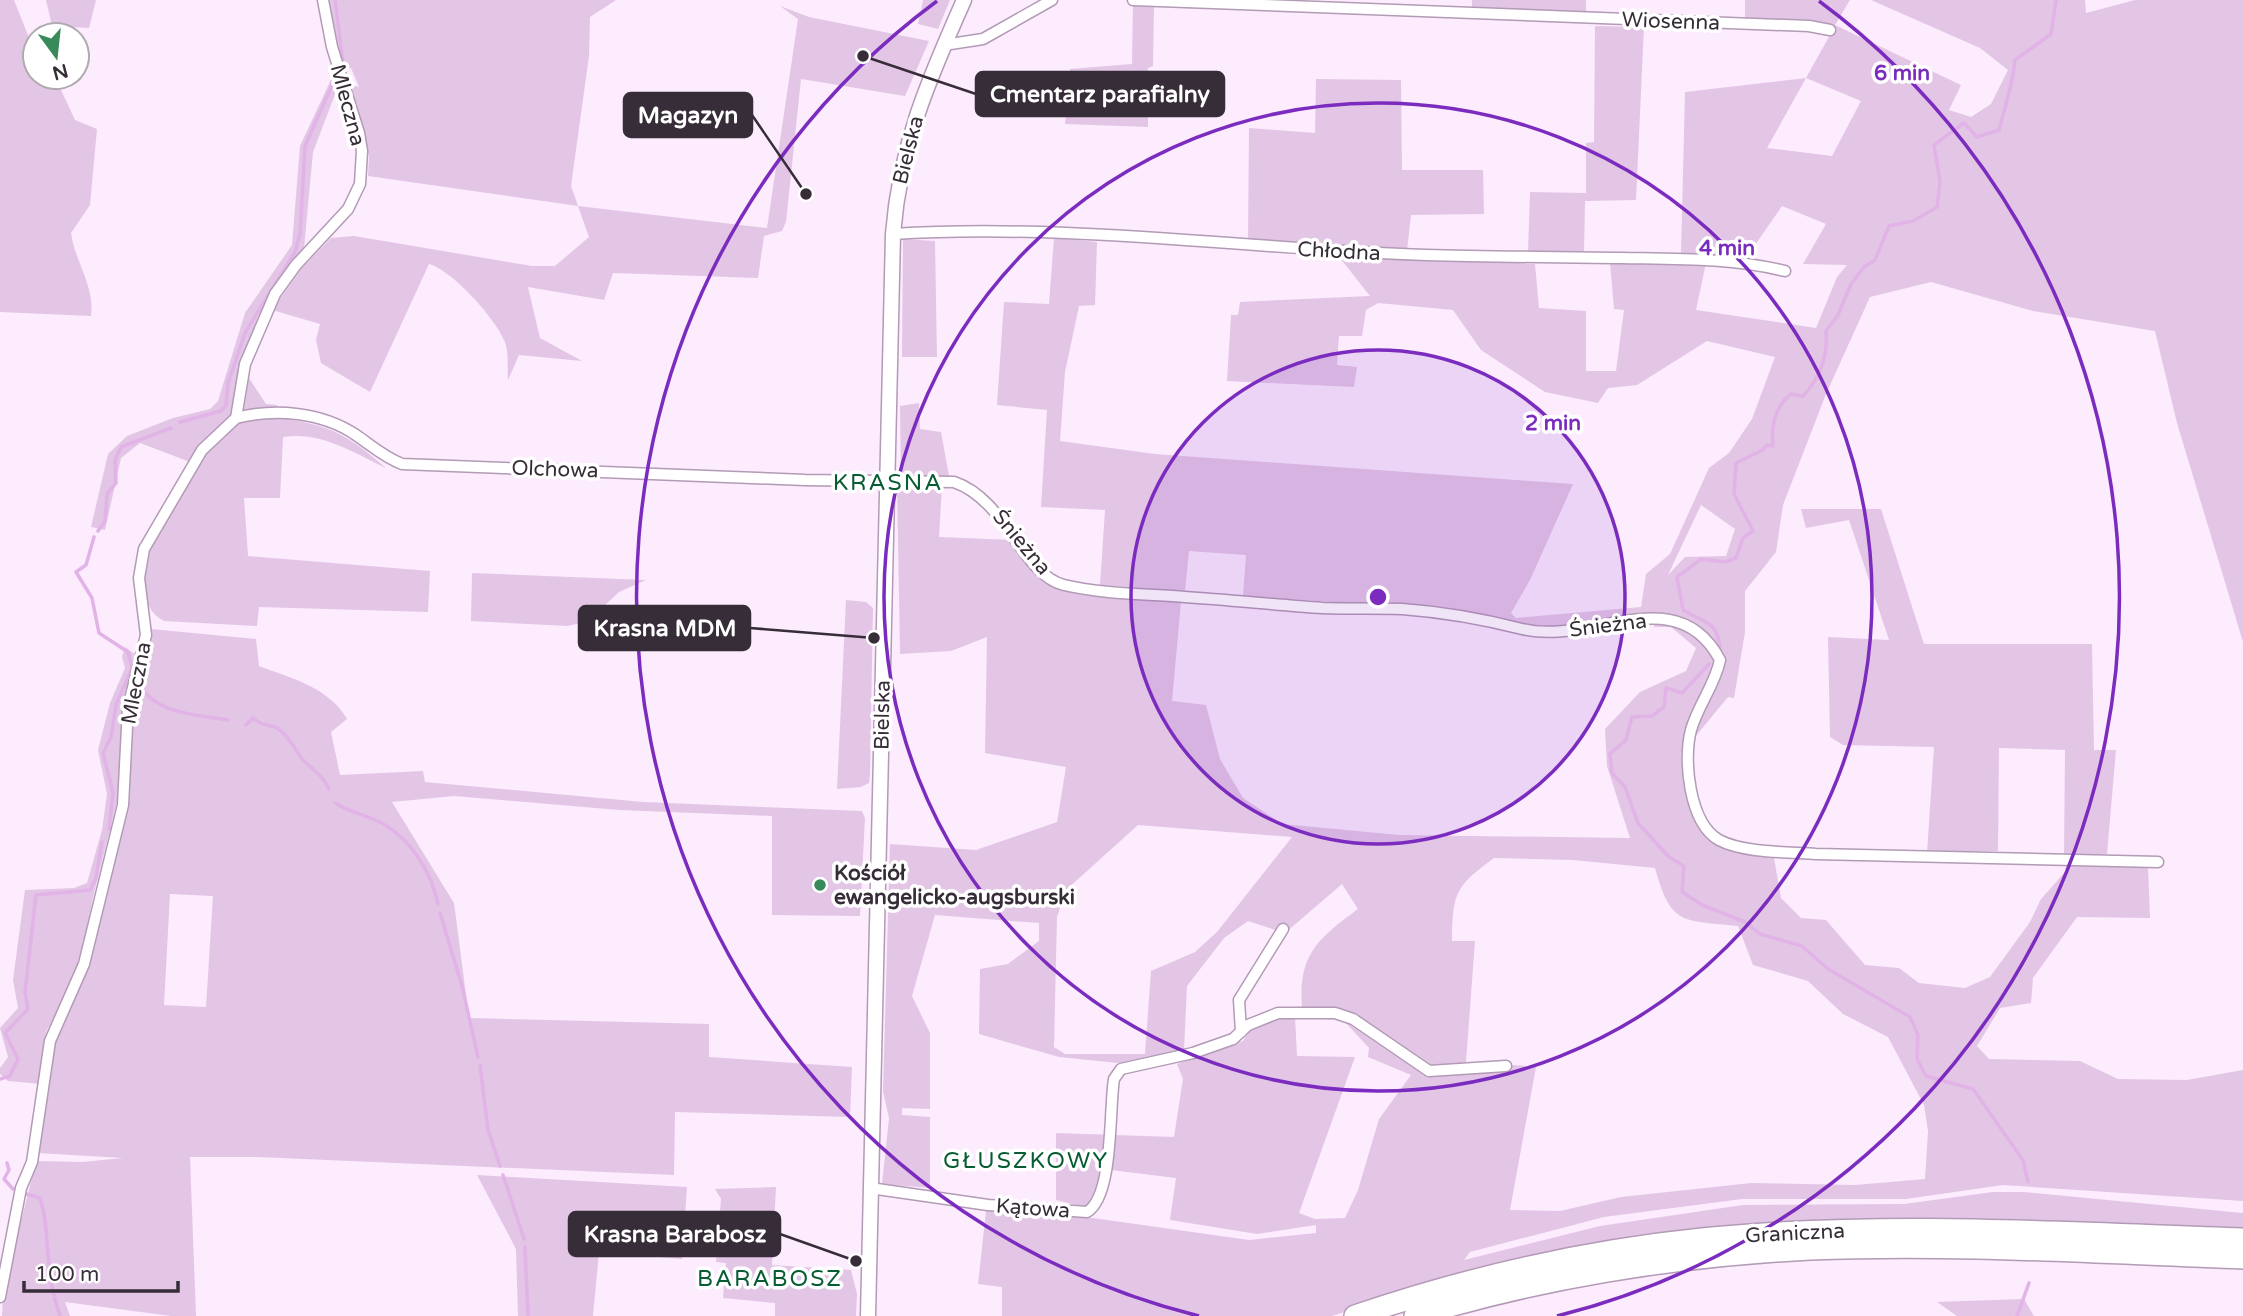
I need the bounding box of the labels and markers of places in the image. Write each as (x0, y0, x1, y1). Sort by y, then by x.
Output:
callout: Cmentarz parafialny (976, 72, 1224, 116)
callout: Magazyn (624, 93, 752, 137)
centre of rings (1366, 585, 1390, 609)
callout: Krasna MDM (579, 606, 750, 650)
place label: Kościół ewangelicko-augsburski (834, 861, 1075, 910)
marker: Kościół ewangelicko-augsburski (812, 877, 828, 893)
callout: Krasna Barabosz (569, 1212, 780, 1256)

